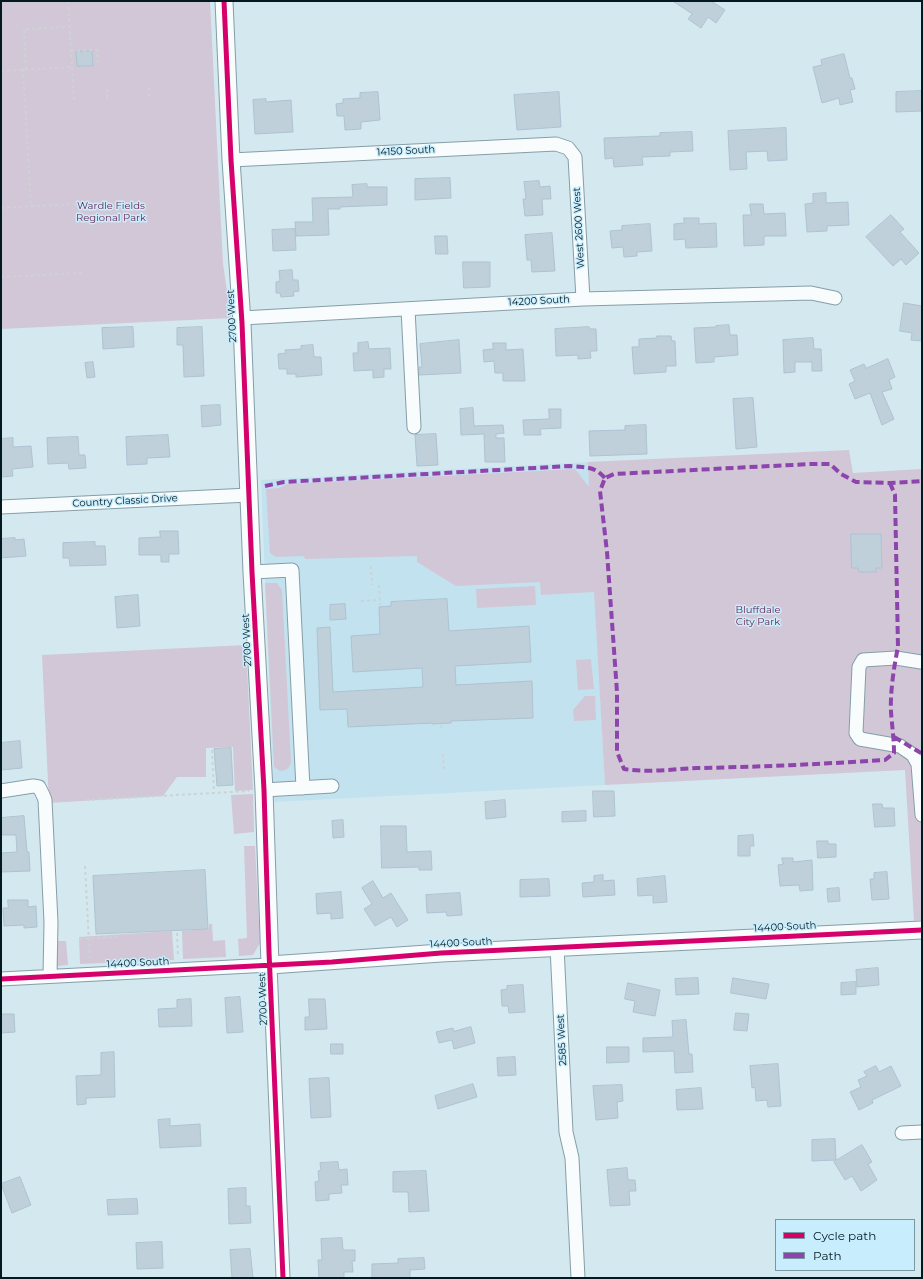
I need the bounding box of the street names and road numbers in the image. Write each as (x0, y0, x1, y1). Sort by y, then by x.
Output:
street label: 14150 South (377, 143, 435, 159)
street label: West 2600 West (571, 187, 587, 269)
street label: 2700 West (225, 289, 239, 343)
street label: 14200 South (508, 293, 570, 309)
street label: Country Classic Drive (72, 492, 178, 510)
street label: 2700 West (240, 613, 254, 667)
street label: 14400 South (753, 919, 817, 935)
street label: 14400 South (429, 935, 493, 951)
street label: 14400 South (106, 955, 170, 971)
street label: 2700 West (256, 972, 270, 1026)
street label: 2585 West (555, 1014, 569, 1066)

